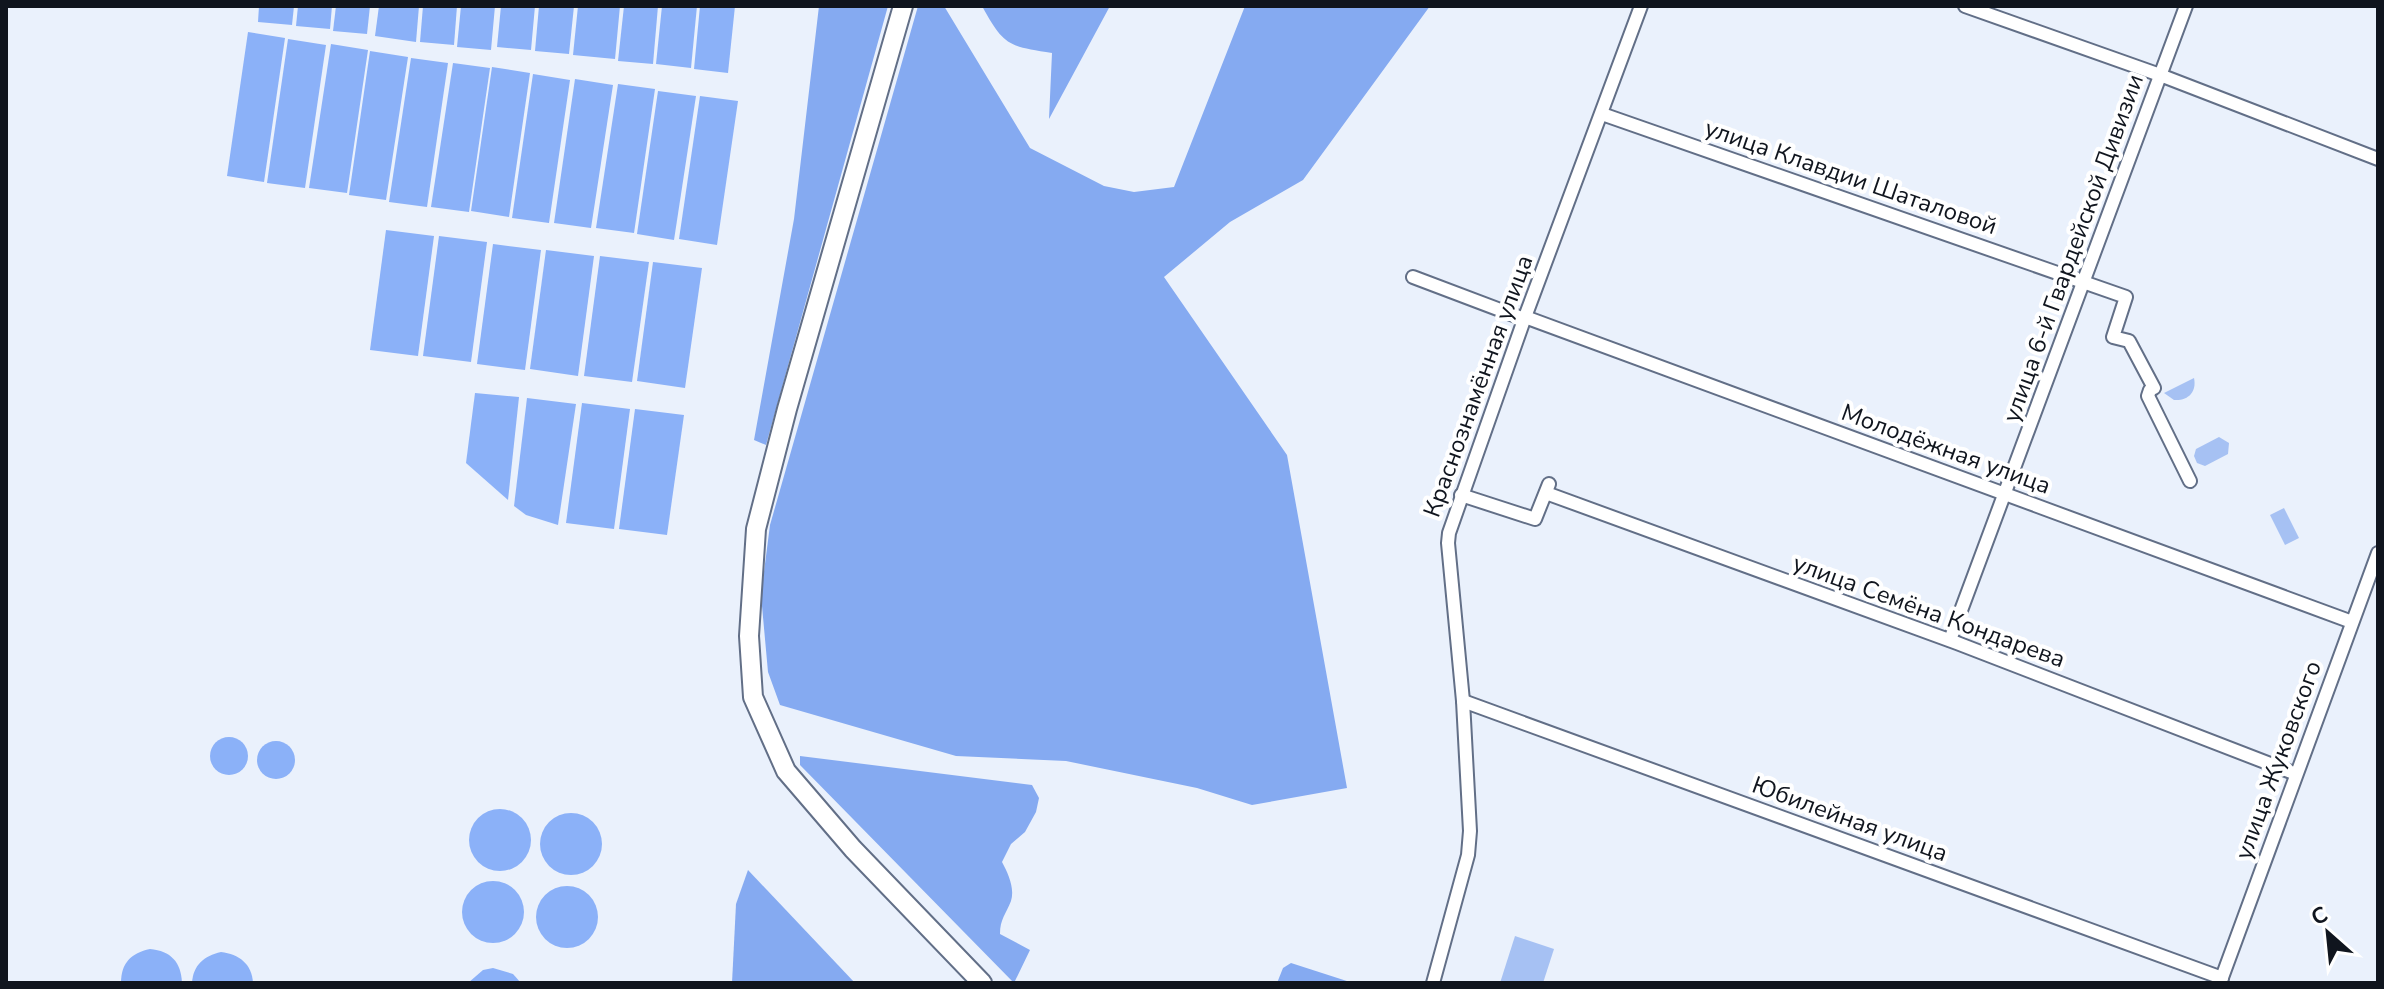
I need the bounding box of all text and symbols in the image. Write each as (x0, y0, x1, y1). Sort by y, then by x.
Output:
street label: улица 6-й Гвардейской Дивизии (1995, 70, 2151, 426)
street label: улица Клавдии Шаталовой (1701, 112, 2001, 242)
street label: Краснознамённая улица (1416, 251, 1540, 521)
street label: Молодёжная улица (1837, 396, 2055, 502)
street label: улица Семёна Кондарева (1788, 547, 2070, 675)
street label: улица Жуковского (2227, 656, 2329, 864)
street label: Юбилейная улица (1748, 769, 1952, 869)
north arrow (2288, 893, 2368, 973)
text: С (2306, 899, 2333, 933)

